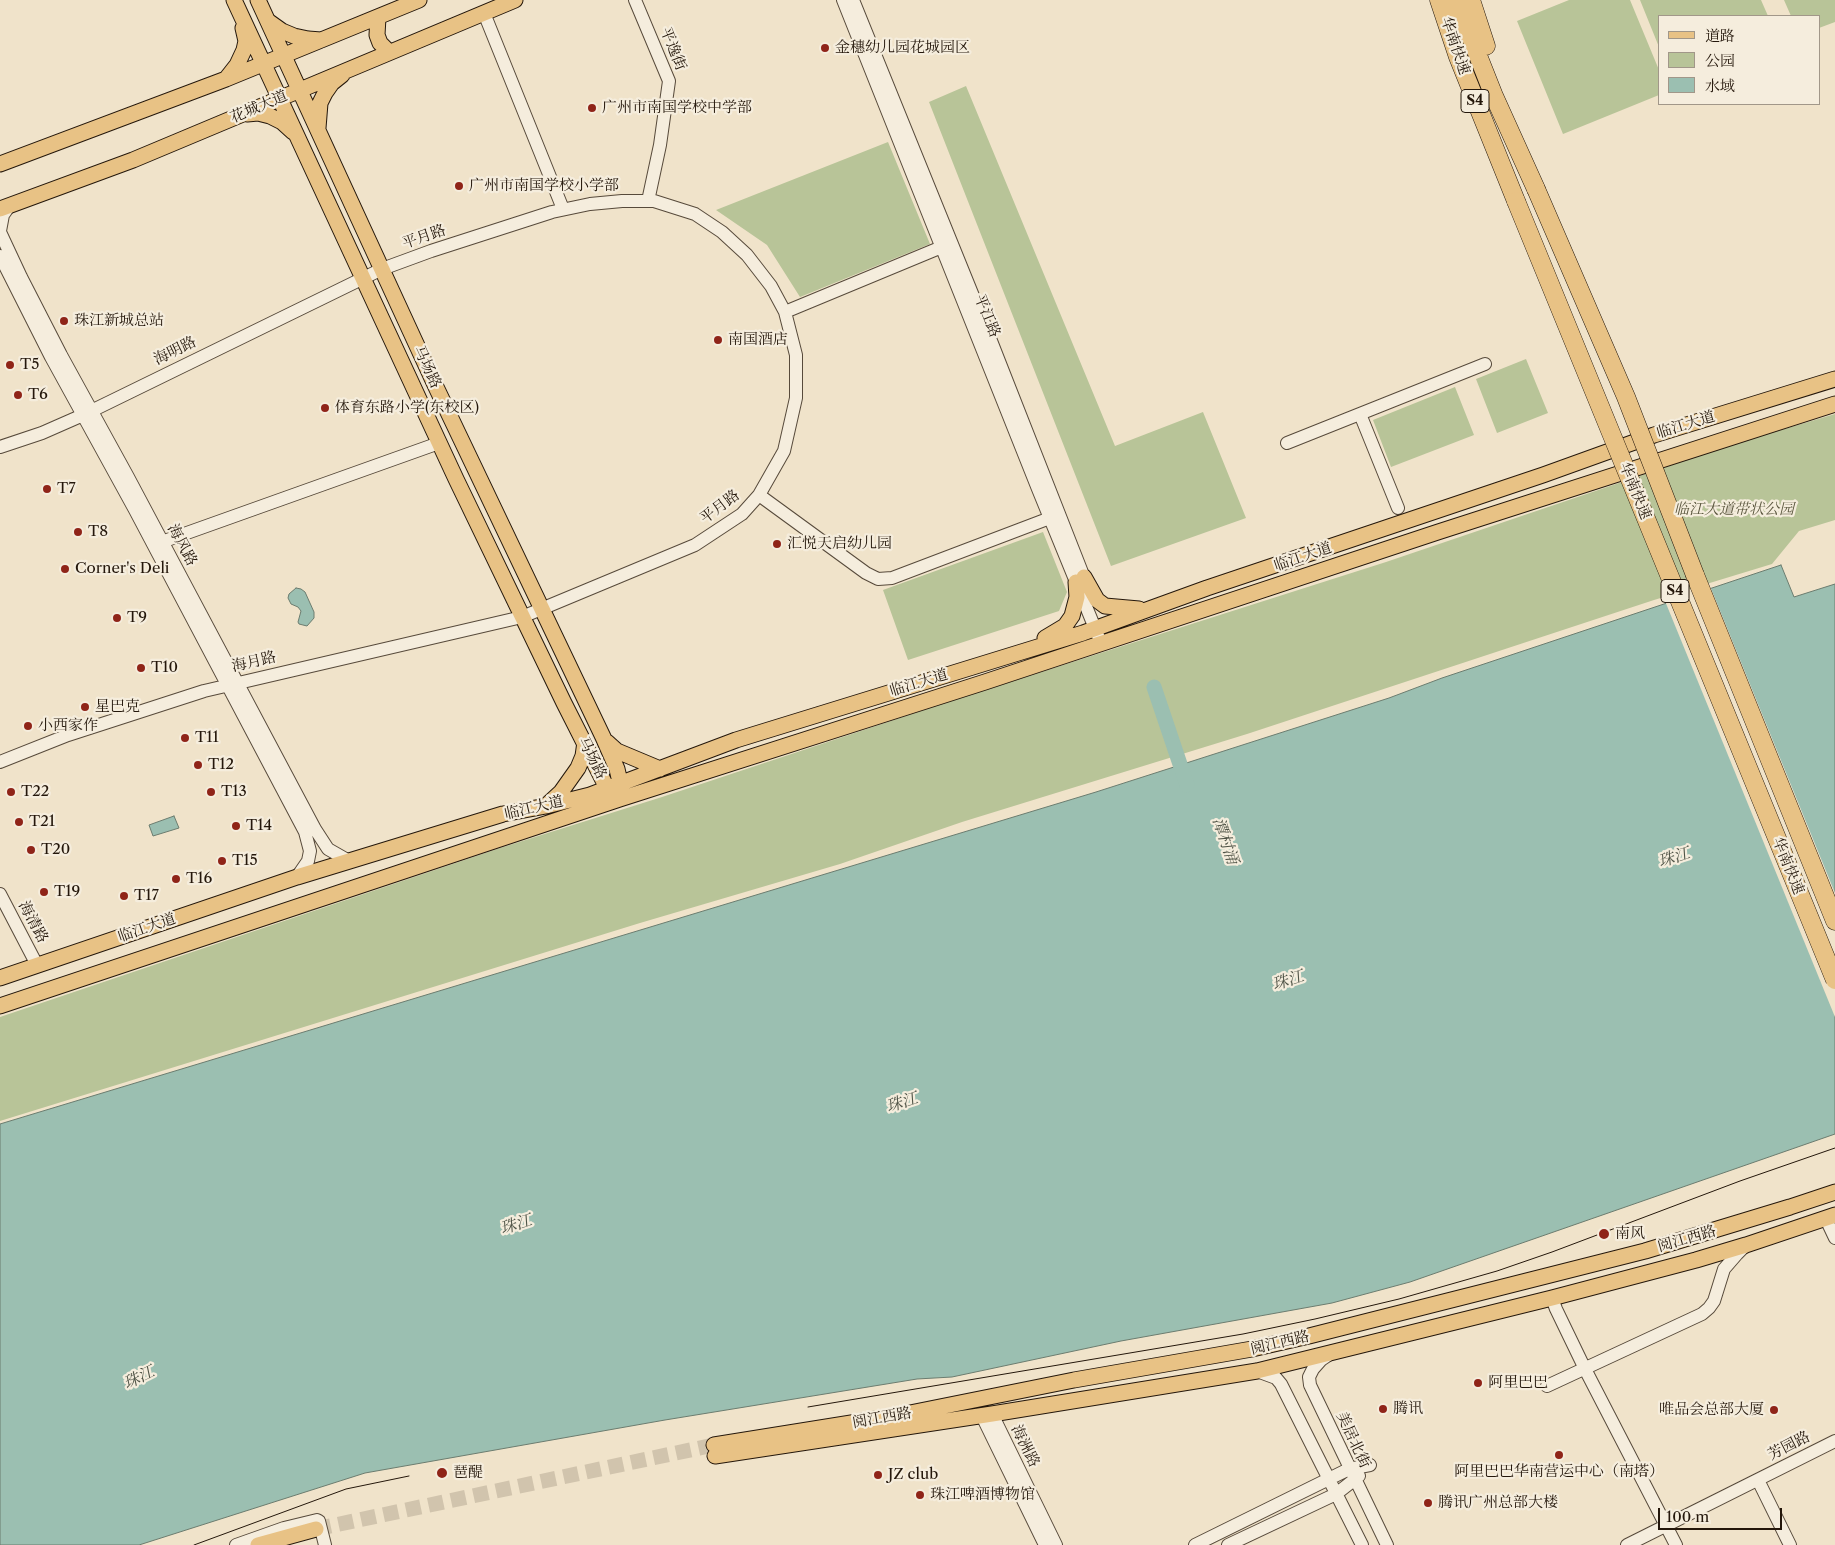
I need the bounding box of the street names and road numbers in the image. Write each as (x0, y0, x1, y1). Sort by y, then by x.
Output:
street label: 华南快速 (1437, 15, 1473, 77)
street label: 平逸街 (656, 25, 690, 73)
street label: 花城大道 (228, 87, 290, 127)
road number: S4 (1461, 90, 1489, 112)
street label: 平月路 (400, 221, 448, 253)
street label: 平江路 (970, 292, 1004, 340)
street label: 海明路 (151, 333, 199, 369)
street label: 马场路 (409, 343, 445, 391)
street label: 临江大道 (1655, 408, 1717, 442)
street label: 华南快速 (1615, 460, 1655, 522)
street label: 平月路 (697, 486, 743, 528)
street label: 海风路 (163, 521, 201, 569)
street label: 临江大道 (1272, 539, 1334, 575)
road number: S4 (1661, 580, 1689, 602)
street label: 海月路 (230, 648, 278, 676)
street label: 临江大道 (888, 666, 950, 700)
street label: 马场路 (574, 734, 610, 782)
street label: 临江大道 (503, 792, 565, 824)
street label: 华南快速 (1768, 835, 1808, 897)
street label: 海清路 (14, 898, 52, 946)
street label: 临江大道 (116, 910, 178, 946)
street label: 阅江西路 (1656, 1222, 1718, 1256)
street label: 阅江西路 (1249, 1327, 1311, 1359)
street label: 阅江西路 (851, 1404, 913, 1432)
street label: 美居北街 (1332, 1409, 1374, 1471)
street label: 海洲路 (1007, 1422, 1043, 1470)
street label: 芳园路 (1765, 1428, 1813, 1464)

